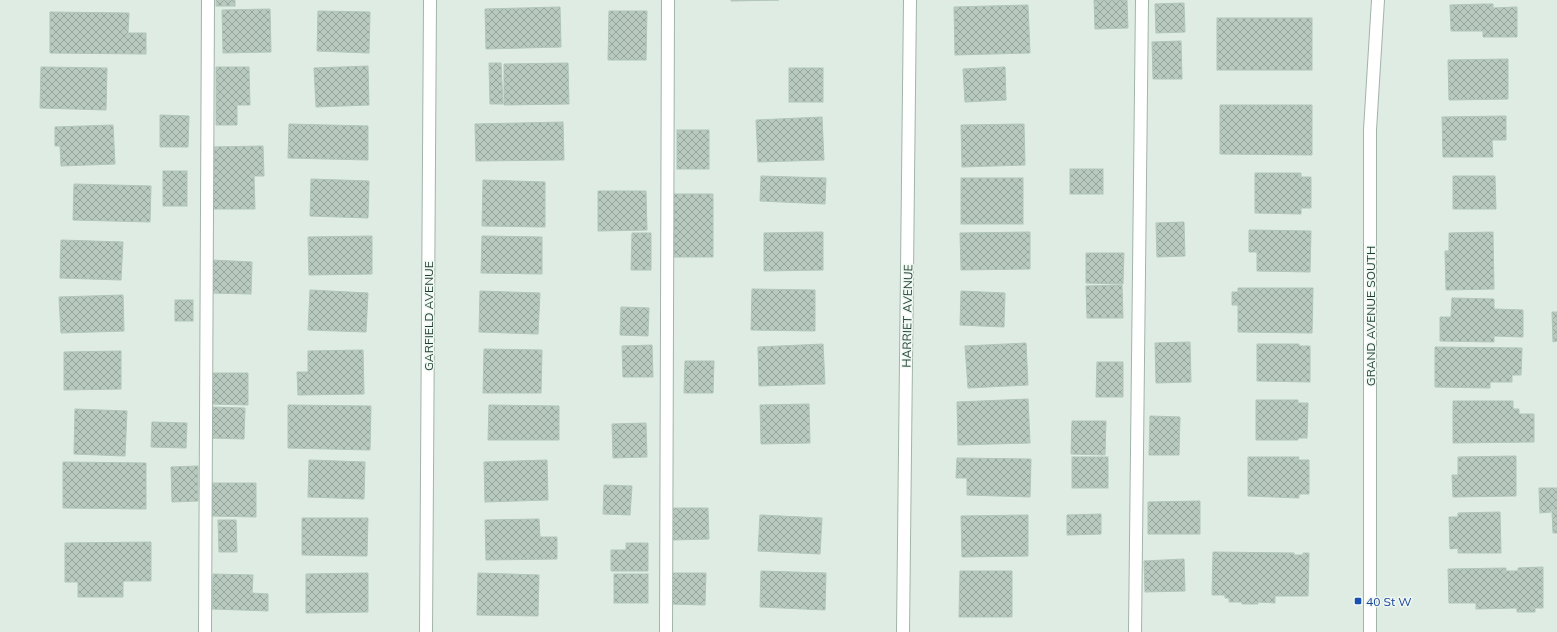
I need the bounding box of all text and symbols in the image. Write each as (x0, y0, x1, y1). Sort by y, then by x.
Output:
street label: GRAND AVENUE SOUTH (1363, 246, 1378, 386)
street label: GARFIELD AVENUE (421, 261, 436, 371)
street label: HARRIET AVENUE (899, 264, 915, 368)
place label: 40 St W (1366, 594, 1412, 609)
marker: 40 St W (1353, 596, 1363, 606)

